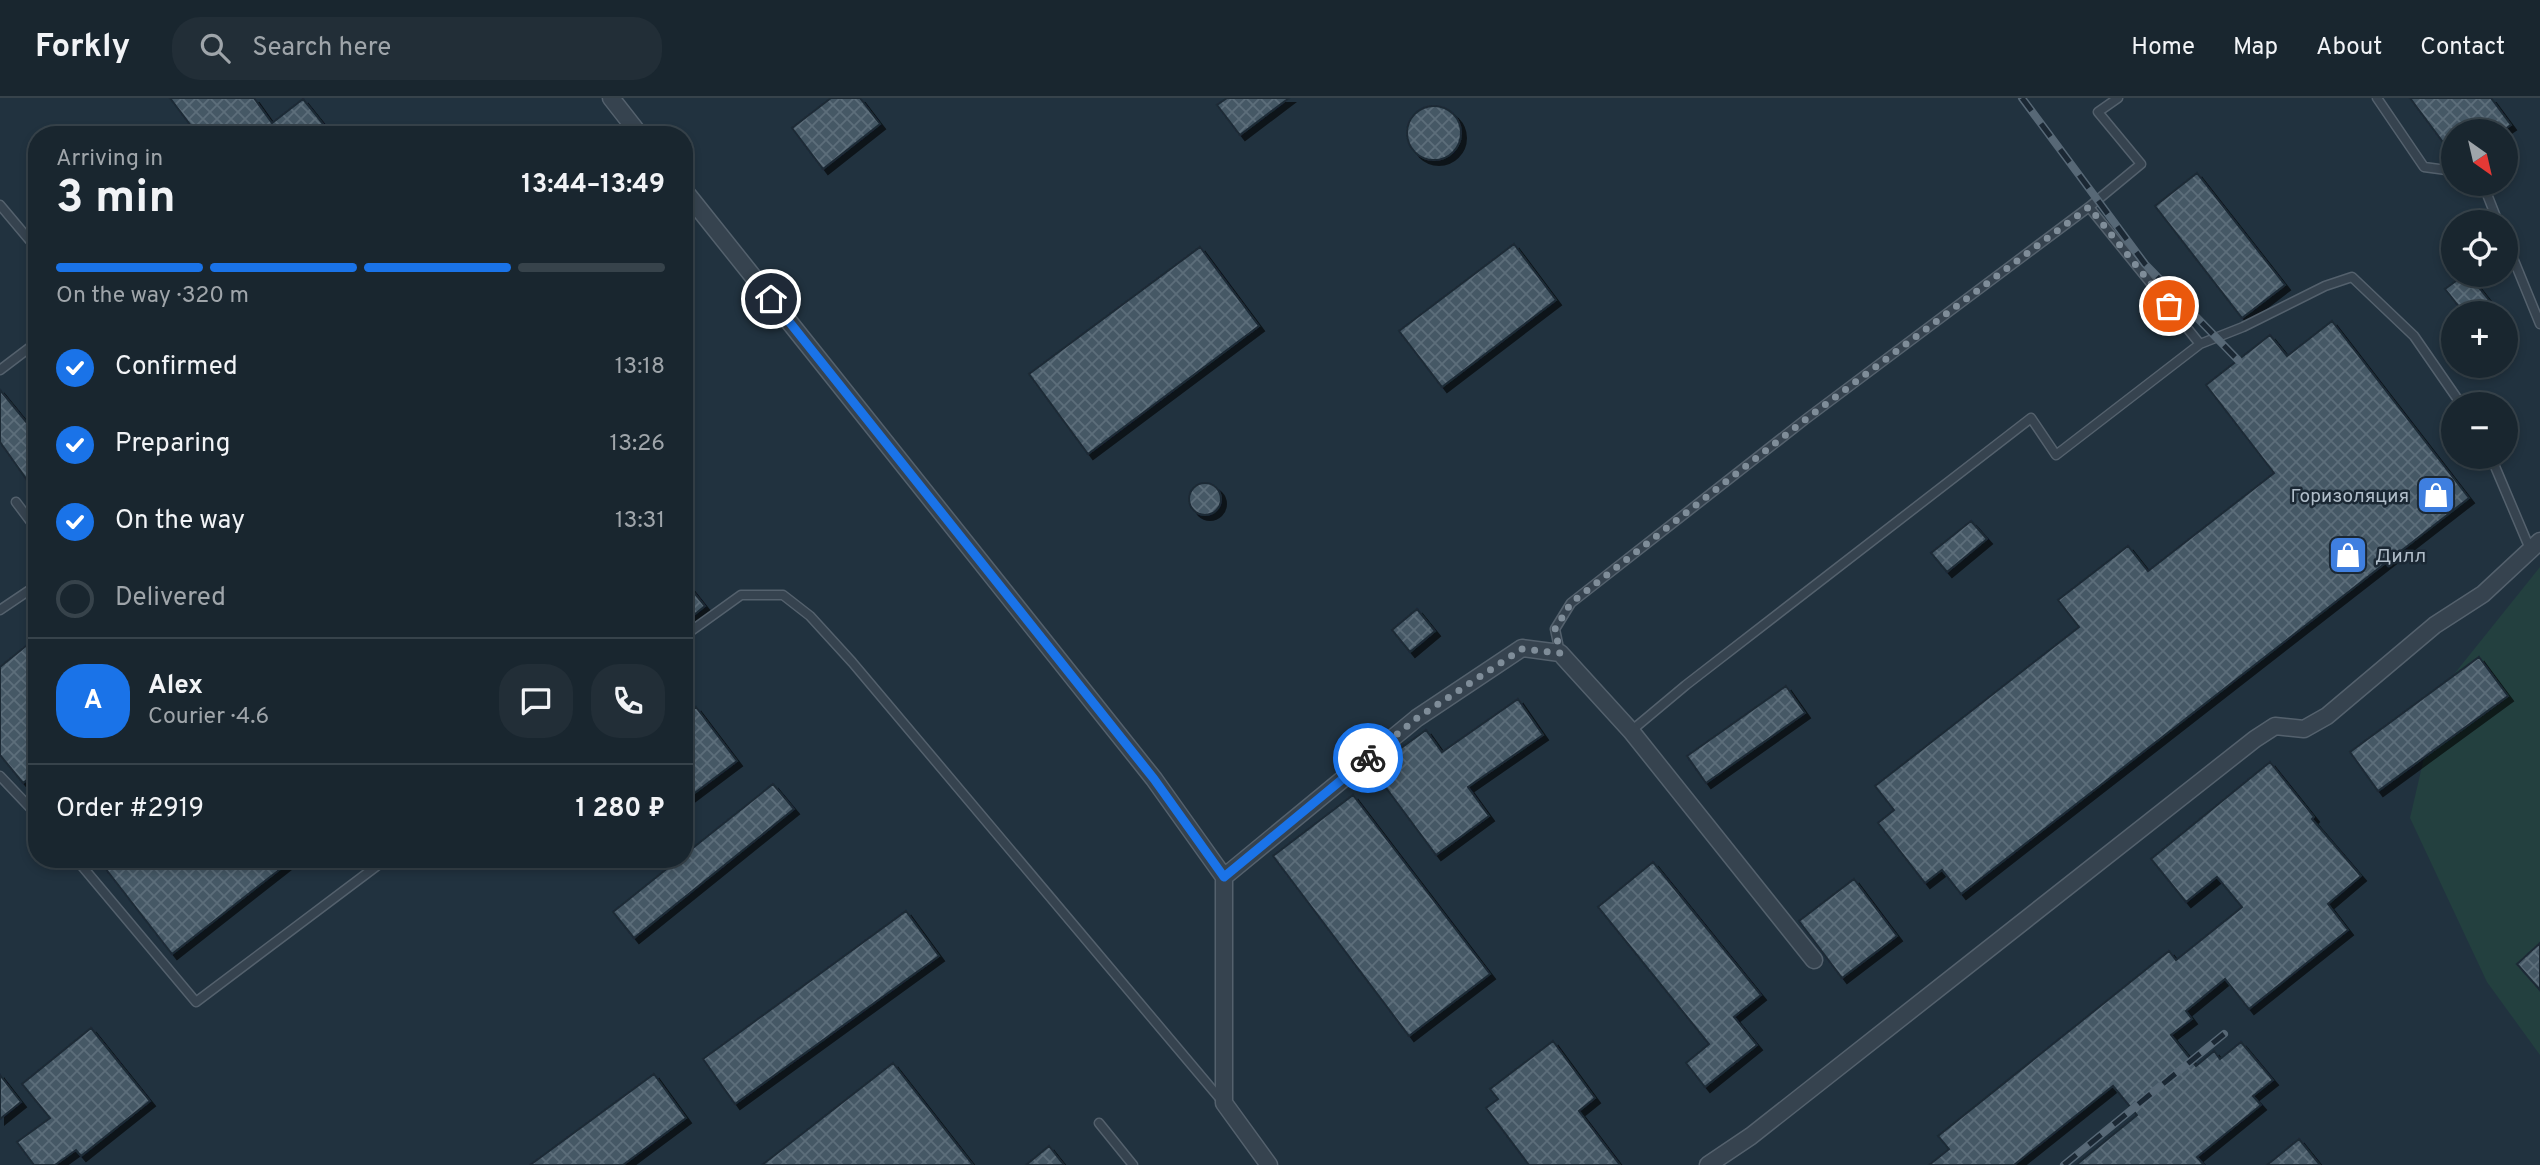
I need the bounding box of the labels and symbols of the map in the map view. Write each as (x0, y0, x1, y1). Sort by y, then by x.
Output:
north arrow (2441, 119, 2518, 196)
pin (741, 269, 801, 329)
pin (2139, 276, 2199, 336)
shop icon: Горизоляция (2415, 474, 2457, 516)
place label: Горизоляция (2290, 485, 2409, 509)
shop icon: Дилл (2327, 534, 2369, 576)
place label: Дилл (2375, 545, 2426, 569)
courier (1333, 723, 1403, 793)

